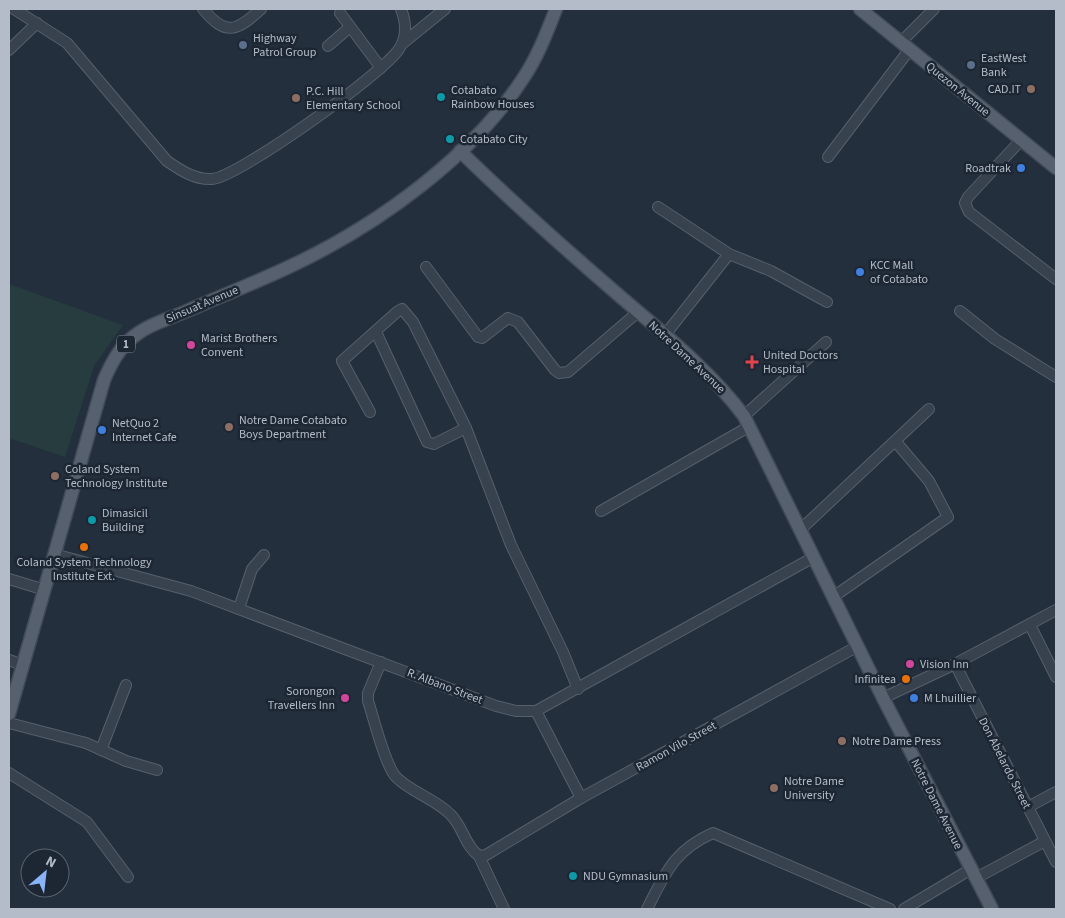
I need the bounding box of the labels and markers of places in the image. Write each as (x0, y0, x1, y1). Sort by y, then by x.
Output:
place label: Highway Patrol Group (253, 30, 317, 61)
marker: Highway Patrol Group (237, 39, 249, 51)
place label: EastWest Bank (981, 50, 1026, 81)
marker: EastWest Bank (965, 59, 977, 71)
place label: CAD.IT (988, 81, 1022, 98)
place label: Cotabato Rainbow Houses (451, 82, 534, 113)
place label: P.C. Hill Elementary School (306, 83, 401, 114)
marker: CAD.IT (1025, 83, 1037, 95)
marker: Cotabato Rainbow Houses (435, 91, 447, 103)
marker: P.C. Hill Elementary School (290, 92, 302, 104)
place label: Cotabato City (460, 131, 528, 148)
marker: Cotabato City (444, 133, 456, 145)
place label: Roadtrak (965, 160, 1011, 177)
marker: Roadtrak (1015, 162, 1027, 174)
place label: KCC Mall of Cotabato (870, 257, 928, 288)
marker: KCC Mall of Cotabato (854, 266, 866, 278)
place label: Marist Brothers Convent (201, 330, 277, 361)
marker: Marist Brothers Convent (185, 339, 197, 351)
place label: United Doctors Hospital (763, 347, 838, 378)
marker: United Doctors Hospital (745, 355, 759, 369)
place label: Notre Dame Cotabato Boys Department (239, 412, 347, 443)
place label: NetQuo 2 Internet Cafe (112, 415, 177, 446)
marker: Notre Dame Cotabato Boys Department (223, 421, 235, 433)
marker: NetQuo 2 Internet Cafe (96, 424, 108, 436)
place label: Coland System Technology Institute (65, 461, 167, 492)
marker: Coland System Technology Institute (49, 470, 61, 482)
place label: Dimasicil Building (102, 505, 148, 536)
marker: Dimasicil Building (86, 514, 98, 526)
marker: Coland System Technology Institute Ext. (78, 541, 90, 553)
place label: Coland System Technology Institute Ext. (16, 554, 152, 585)
place label: Vision Inn (920, 656, 969, 673)
marker: Vision Inn (904, 658, 916, 670)
place label: Infinitea (855, 671, 896, 688)
marker: Infinitea (900, 673, 912, 685)
place label: Sorongon Travellers Inn (268, 683, 335, 714)
place label: M Lhuillier (924, 690, 977, 707)
marker: Sorongon Travellers Inn (339, 692, 351, 704)
marker: M Lhuillier (908, 692, 920, 704)
place label: Notre Dame Press (852, 733, 941, 750)
marker: Notre Dame Press (836, 735, 848, 747)
place label: Notre Dame University (784, 773, 844, 804)
marker: Notre Dame University (768, 782, 780, 794)
place label: NDU Gymnasium (583, 868, 668, 885)
marker: NDU Gymnasium (567, 870, 579, 882)

